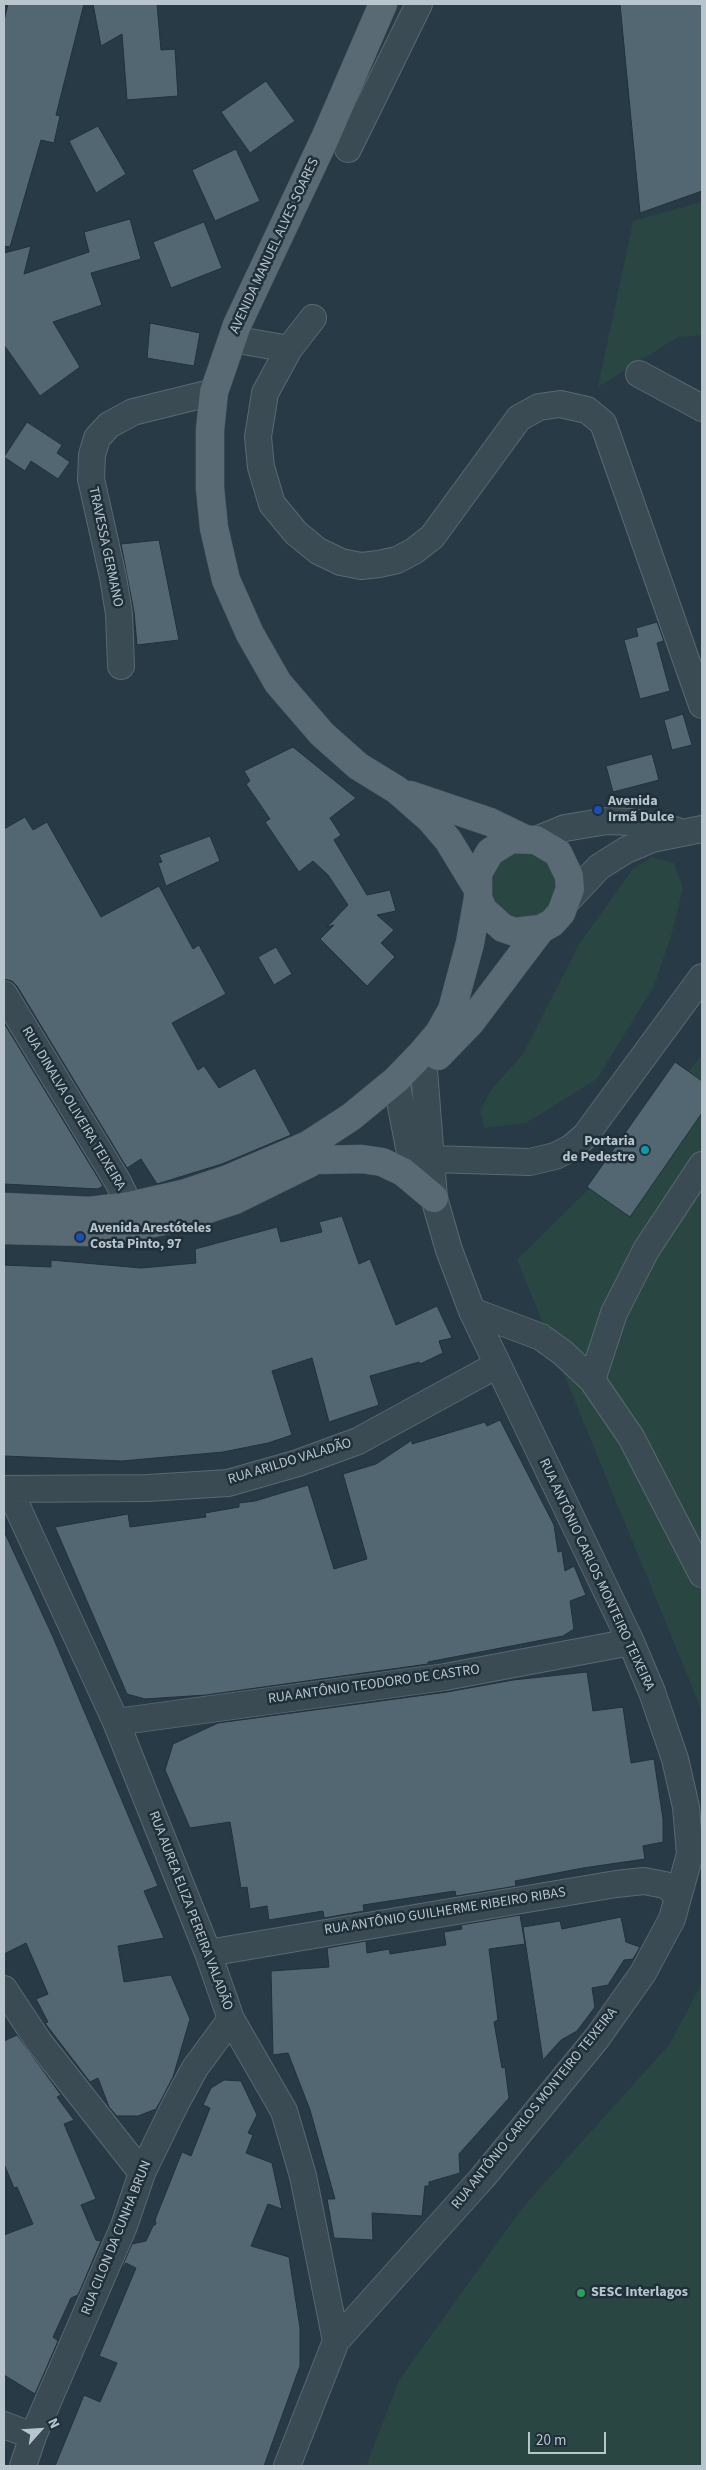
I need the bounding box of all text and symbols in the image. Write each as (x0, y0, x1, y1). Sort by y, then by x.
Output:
street label: AVENIDA MANUEL ALVES SOARES (227, 156, 323, 336)
street label: TRAVESSA GERMANO (84, 485, 126, 609)
place label: Avenida Irmã Dulce (608, 794, 674, 826)
marker: Avenida Irmã Dulce (592, 804, 604, 816)
street label: RUA DINALVA OLIVEIRA TEIXEIRA (17, 1024, 129, 1194)
place label: Portaria de Pedestre (562, 1134, 635, 1166)
marker: Portaria de Pedestre (639, 1144, 651, 1156)
place label: Avenida Arestóteles Costa Pinto, 97 (90, 1221, 211, 1254)
marker: Avenida Arestóteles Costa Pinto, 97 (74, 1231, 86, 1243)
street label: RUA ARILDO VALADÃO (226, 1435, 354, 1489)
street label: RUA ANTÔNIO CARLOS MONTEIRO TEIXEIRA (535, 1456, 657, 1694)
street label: RUA ANTÔNIO TEODORO DE CASTRO (267, 1662, 481, 1708)
street label: RUA AUREA ELIZA PEREIRA VALADÃO (144, 1809, 236, 2013)
street label: RUA ANTÔNIO GUILHERME RIBEIRO RIBAS (323, 1885, 567, 1939)
street label: RUA ANTÔNIO CARLOS MONTEIRO TEIXEIRA (448, 2005, 622, 2213)
street label: RUA CILON DA CUNHA BRUN (78, 2158, 156, 2318)
place label: SESC Interlagos (591, 2285, 688, 2301)
marker: SESC Interlagos (575, 2287, 587, 2299)
north arrow (15, 2405, 65, 2455)
text: N (42, 2415, 65, 2432)
scale bar (531, 2422, 608, 2454)
text: 20 m (536, 2430, 566, 2451)

